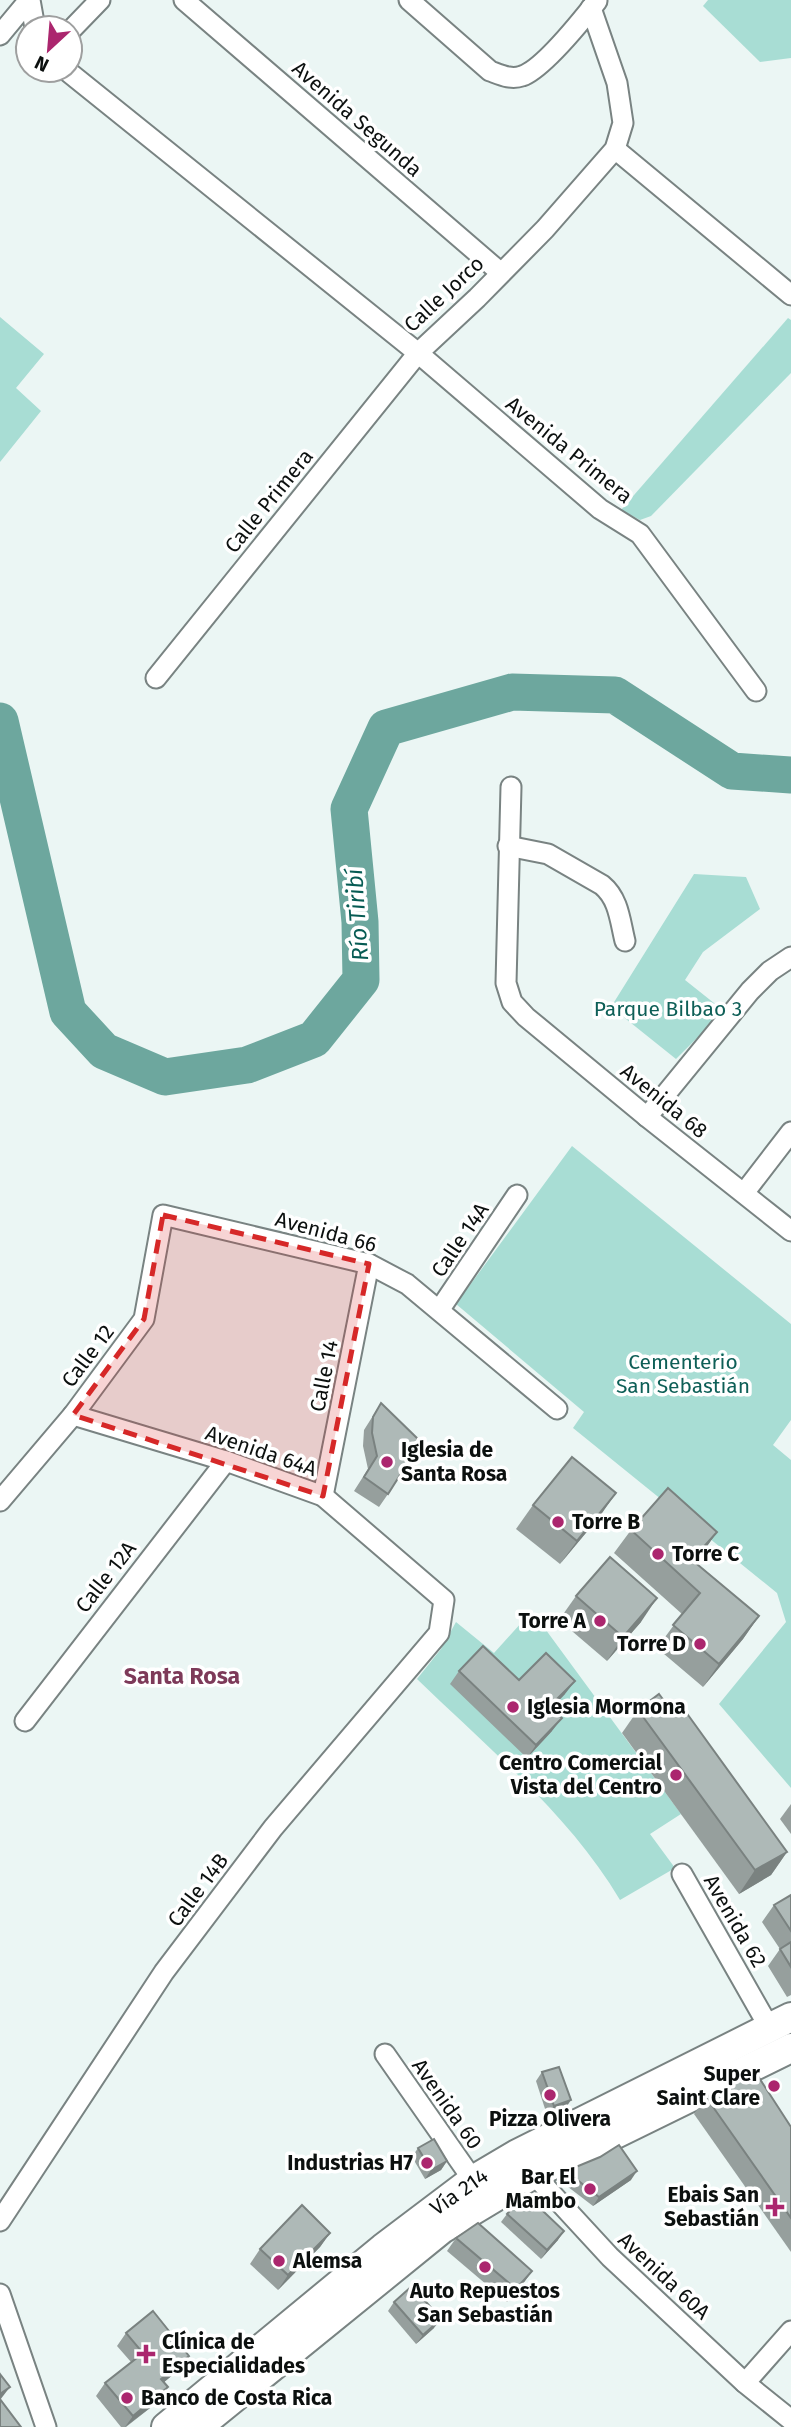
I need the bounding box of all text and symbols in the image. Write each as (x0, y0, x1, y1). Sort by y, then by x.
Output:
north arrow (14, 14, 84, 84)
text: N (31, 51, 52, 77)
street label: Avenida Segunda (287, 56, 427, 182)
street label: Calle Jorco (399, 250, 489, 338)
street label: Avenida Primera (500, 391, 638, 509)
street label: Calle Primera (219, 444, 319, 558)
water label: Río Tiribí (340, 866, 374, 962)
park label: Parque Bilbao 3 (594, 996, 742, 1022)
street label: Avenida 68 (615, 1058, 713, 1144)
street label: Calle 14A (426, 1198, 494, 1282)
street label: Avenida 66 (272, 1206, 380, 1258)
street label: Calle 12 (56, 1320, 120, 1392)
street label: Calle 14 (304, 1338, 344, 1414)
park label: Cementerio San Sebastián (616, 1349, 750, 1399)
street label: Avenida 64A (202, 1420, 320, 1482)
place label: Iglesia de Santa Rosa (401, 1437, 507, 1487)
marker: Iglesia de Santa Rosa (379, 1454, 395, 1470)
place label: Torre B (572, 1509, 640, 1535)
marker: Torre B (550, 1514, 566, 1530)
street label: Calle 12A (70, 1536, 142, 1618)
place label: Torre C (672, 1541, 739, 1567)
marker: Torre C (650, 1546, 666, 1562)
place label: Torre A (518, 1608, 587, 1634)
marker: Torre A (592, 1613, 608, 1629)
place label: Torre D (617, 1631, 686, 1657)
marker: Torre D (692, 1636, 708, 1652)
district label: Santa Rosa (124, 1662, 240, 1690)
place label: Iglesia Mormona (527, 1694, 686, 1720)
marker: Iglesia Mormona (505, 1699, 521, 1715)
place label: Centro Comercial Vista del Centro (499, 1750, 663, 1800)
marker: Centro Comercial Vista del Centro (668, 1767, 684, 1783)
street label: Calle 14B (162, 1848, 234, 1932)
street label: Avenida 62 (698, 1870, 772, 1972)
street label: Avenida 60 (406, 2054, 488, 2154)
place label: Super Saint Clare (656, 2061, 761, 2111)
marker: Super Saint Clare (766, 2078, 782, 2094)
marker: Pizza Olivera (542, 2087, 558, 2103)
place label: Pizza Olivera (489, 2106, 611, 2132)
place label: Industrias H7 (287, 2150, 413, 2176)
marker: Industrias H7 (419, 2155, 435, 2171)
street label: Vía 214 (425, 2163, 493, 2221)
place label: Bar El Mambo (505, 2164, 577, 2214)
marker: Bar El Mambo (582, 2181, 598, 2197)
place label: Ebais San Sebastián (664, 2182, 759, 2232)
marker: Ebais San Sebastián (765, 2197, 785, 2217)
street label: Avenida 60A (613, 2227, 715, 2325)
place label: Alemsa (292, 2248, 362, 2274)
marker: Alemsa (271, 2253, 287, 2269)
marker: Auto Repuestos San Sebastián (477, 2259, 493, 2275)
place label: Auto Repuestos San Sebastián (409, 2278, 560, 2328)
place label: Clínica de Especialidades (162, 2329, 305, 2379)
marker: Clínica de Especialidades (136, 2344, 156, 2364)
place label: Banco de Costa Rica (141, 2385, 332, 2411)
marker: Banco de Costa Rica (119, 2390, 135, 2406)

